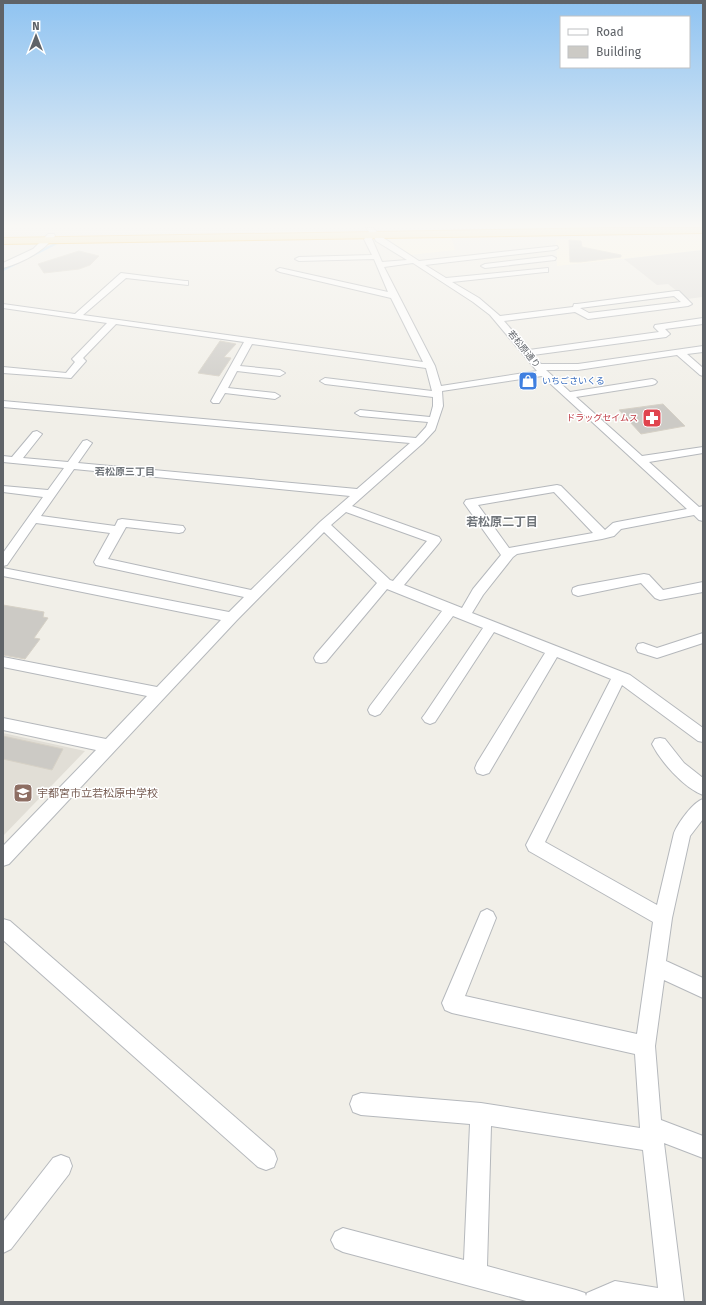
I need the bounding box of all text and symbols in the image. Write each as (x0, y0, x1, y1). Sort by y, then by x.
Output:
north arrow (16, 16, 56, 56)
legend (560, 16, 690, 68)
text: N (32, 20, 40, 33)
text: Road (596, 25, 624, 39)
text: Building (596, 45, 642, 59)
street label: 若松原通り (506, 328, 542, 370)
shop icon: いちごさいくる (517, 370, 539, 392)
place label: いちごさいくる (542, 376, 605, 386)
pharmacy icon: ドラッグセイムス (641, 407, 663, 429)
place label: ドラッグセイムス (566, 413, 638, 423)
district label: 若松原三丁目 (94, 466, 155, 478)
district label: 若松原二丁目 (466, 515, 538, 529)
school or university icon: 宇都宮市立若松原中学校 (12, 782, 34, 804)
place label: 宇都宮市立若松原中学校 (37, 787, 158, 800)

